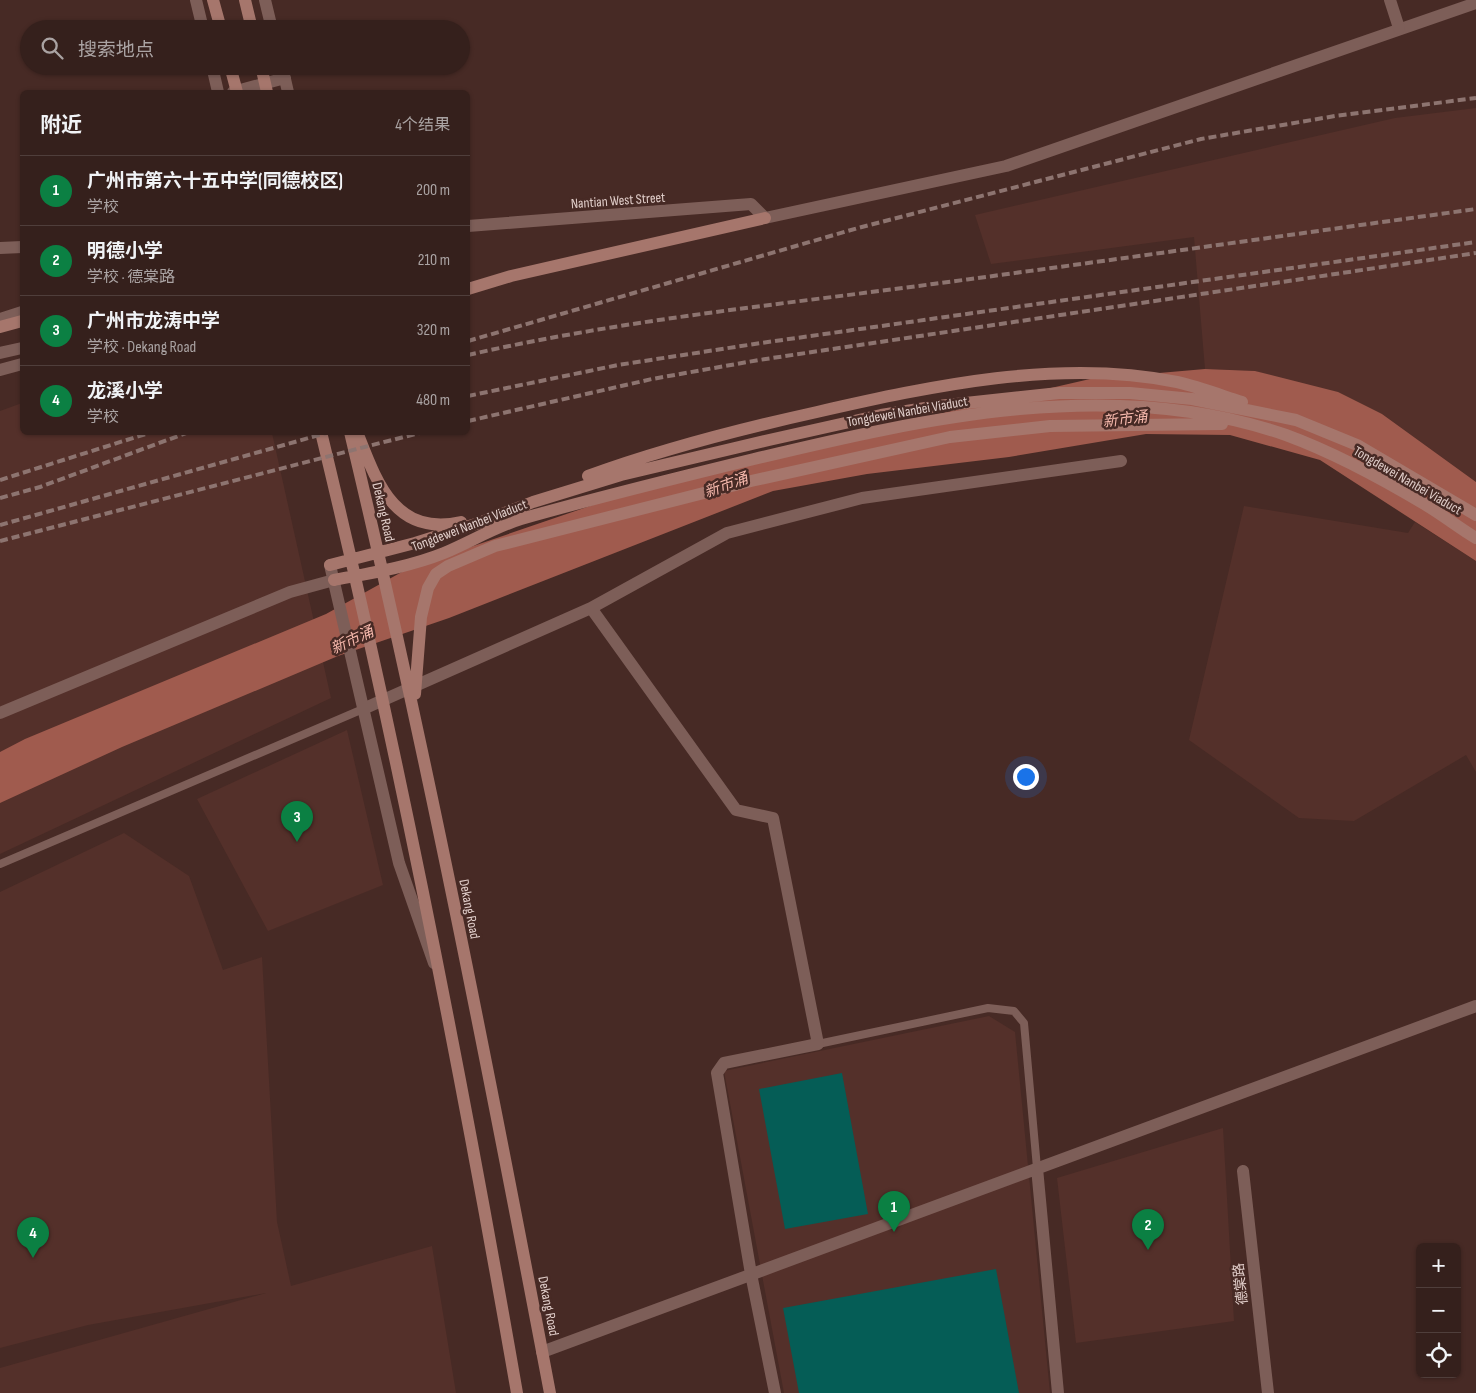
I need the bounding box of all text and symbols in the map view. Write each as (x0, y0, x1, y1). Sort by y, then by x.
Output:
search box (20, 20, 470, 75)
icon: search (38, 34, 66, 62)
text: 搜索地点 (78, 39, 154, 62)
text: 附近 (40, 113, 82, 138)
text: 4个结果 (395, 116, 450, 135)
text: 广州市第六十五中学(同德校区) (87, 170, 343, 193)
text: 1 (53, 181, 59, 200)
text: 200 m (416, 181, 450, 200)
street label: Nantian West Street (570, 189, 666, 212)
text: 学校 (87, 198, 119, 217)
text: 明德小学 (87, 240, 163, 263)
text: 2 (52, 251, 60, 270)
text: 210 m (418, 251, 450, 270)
text: 学校 · 德棠路 (87, 268, 175, 287)
text: 广州市龙涛中学 (87, 310, 220, 333)
text: 3 (52, 321, 60, 340)
text: 320 m (417, 321, 450, 340)
text: 学校 · Dekang Road (87, 338, 196, 357)
text: 龙溪小学 (87, 380, 163, 403)
text: 4 (52, 391, 60, 410)
text: 480 m (416, 391, 450, 410)
street label: Tongdewei Nanbei Viaduct (845, 392, 969, 430)
water label: 新市涌 (1102, 407, 1151, 432)
text: 学校 (87, 408, 119, 427)
street label: Tongdewei Nanbei Viaduct (1351, 442, 1465, 518)
water label: 新市涌 (702, 468, 752, 502)
street label: Dekang Road (368, 481, 399, 544)
street label: Tongdewei Nanbei Viaduct (409, 496, 529, 555)
water label: 新市涌 (328, 621, 378, 659)
your location (1013, 764, 1039, 790)
pin: 3 (281, 801, 313, 842)
street label: Dekang Road (455, 878, 484, 941)
pin: 1 (878, 1191, 910, 1232)
pin: 2 (1132, 1209, 1164, 1250)
pin: 4 (17, 1217, 49, 1258)
map controls (1416, 1243, 1461, 1378)
button: + (1416, 1243, 1461, 1288)
street label: 德棠路 (1230, 1262, 1251, 1306)
street label: Dekang Road (534, 1275, 563, 1338)
button: − (1416, 1288, 1461, 1333)
button: locate (1416, 1333, 1461, 1378)

